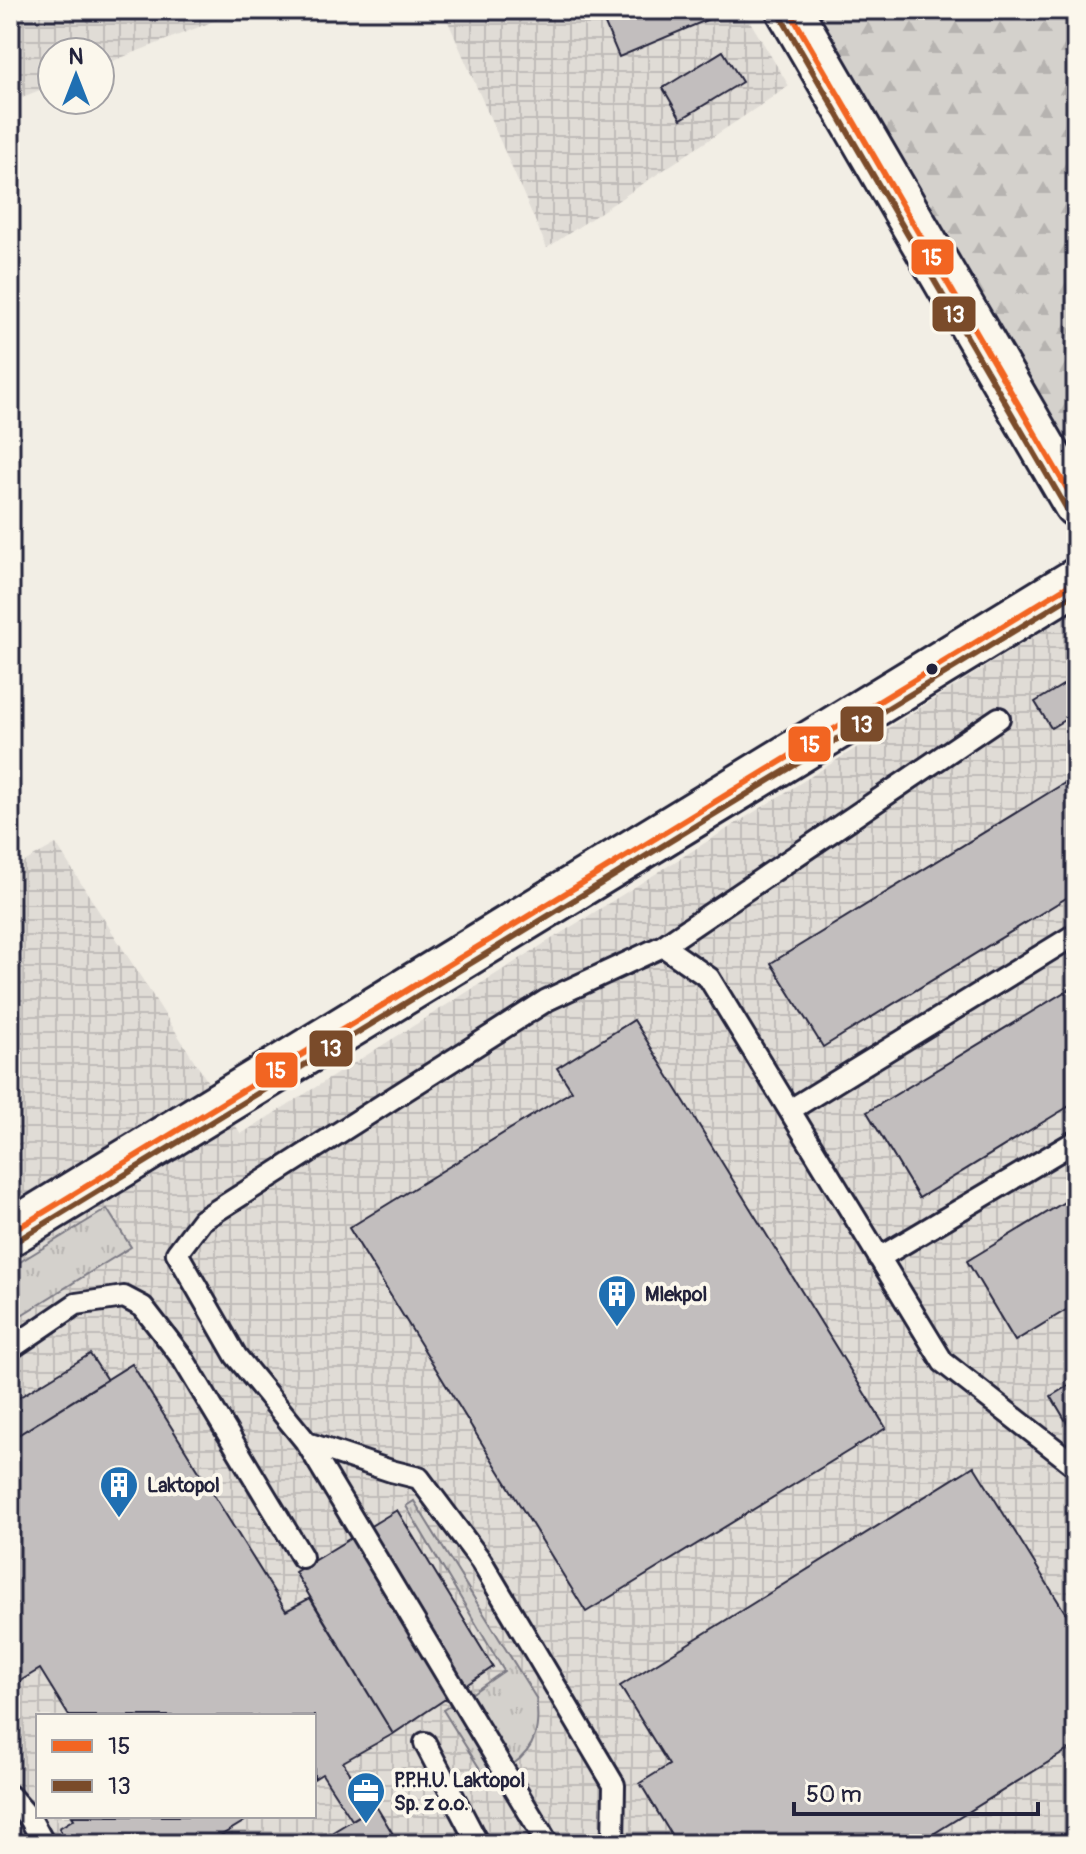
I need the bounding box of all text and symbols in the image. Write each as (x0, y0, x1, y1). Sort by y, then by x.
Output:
north arrow (36, 36, 116, 116)
text: N (69, 43, 84, 71)
line badge: 15 (910, 238, 955, 276)
text: 15 (922, 244, 942, 272)
line badge: 13 (931, 295, 977, 333)
text: 13 (944, 301, 964, 329)
unlabelled marker (924, 661, 940, 677)
line badge: 13 (839, 705, 885, 743)
text: 13 (852, 711, 872, 739)
line badge: 15 (787, 725, 832, 763)
text: 15 (800, 731, 820, 759)
line badge: 13 (308, 1029, 354, 1068)
text: 13 (321, 1035, 341, 1063)
line badge: 15 (254, 1051, 299, 1089)
text: 15 (266, 1057, 286, 1085)
building icon: Mlekpol (596, 1273, 638, 1328)
place label: Mlekpol (645, 1282, 707, 1307)
building icon: Laktopol (98, 1464, 140, 1519)
place label: Laktopol (147, 1473, 220, 1498)
legend (36, 1714, 316, 1818)
text: 15 (108, 1732, 130, 1761)
scale bar (794, 1766, 1038, 1816)
place label: P.P.H.U. Laktopol Sp. z o.o. (394, 1768, 525, 1816)
office icon: P.P.H.U. Laktopol Sp. z o.o. (345, 1770, 387, 1825)
text: 13 (108, 1772, 131, 1801)
text: 50 m (806, 1780, 862, 1809)

